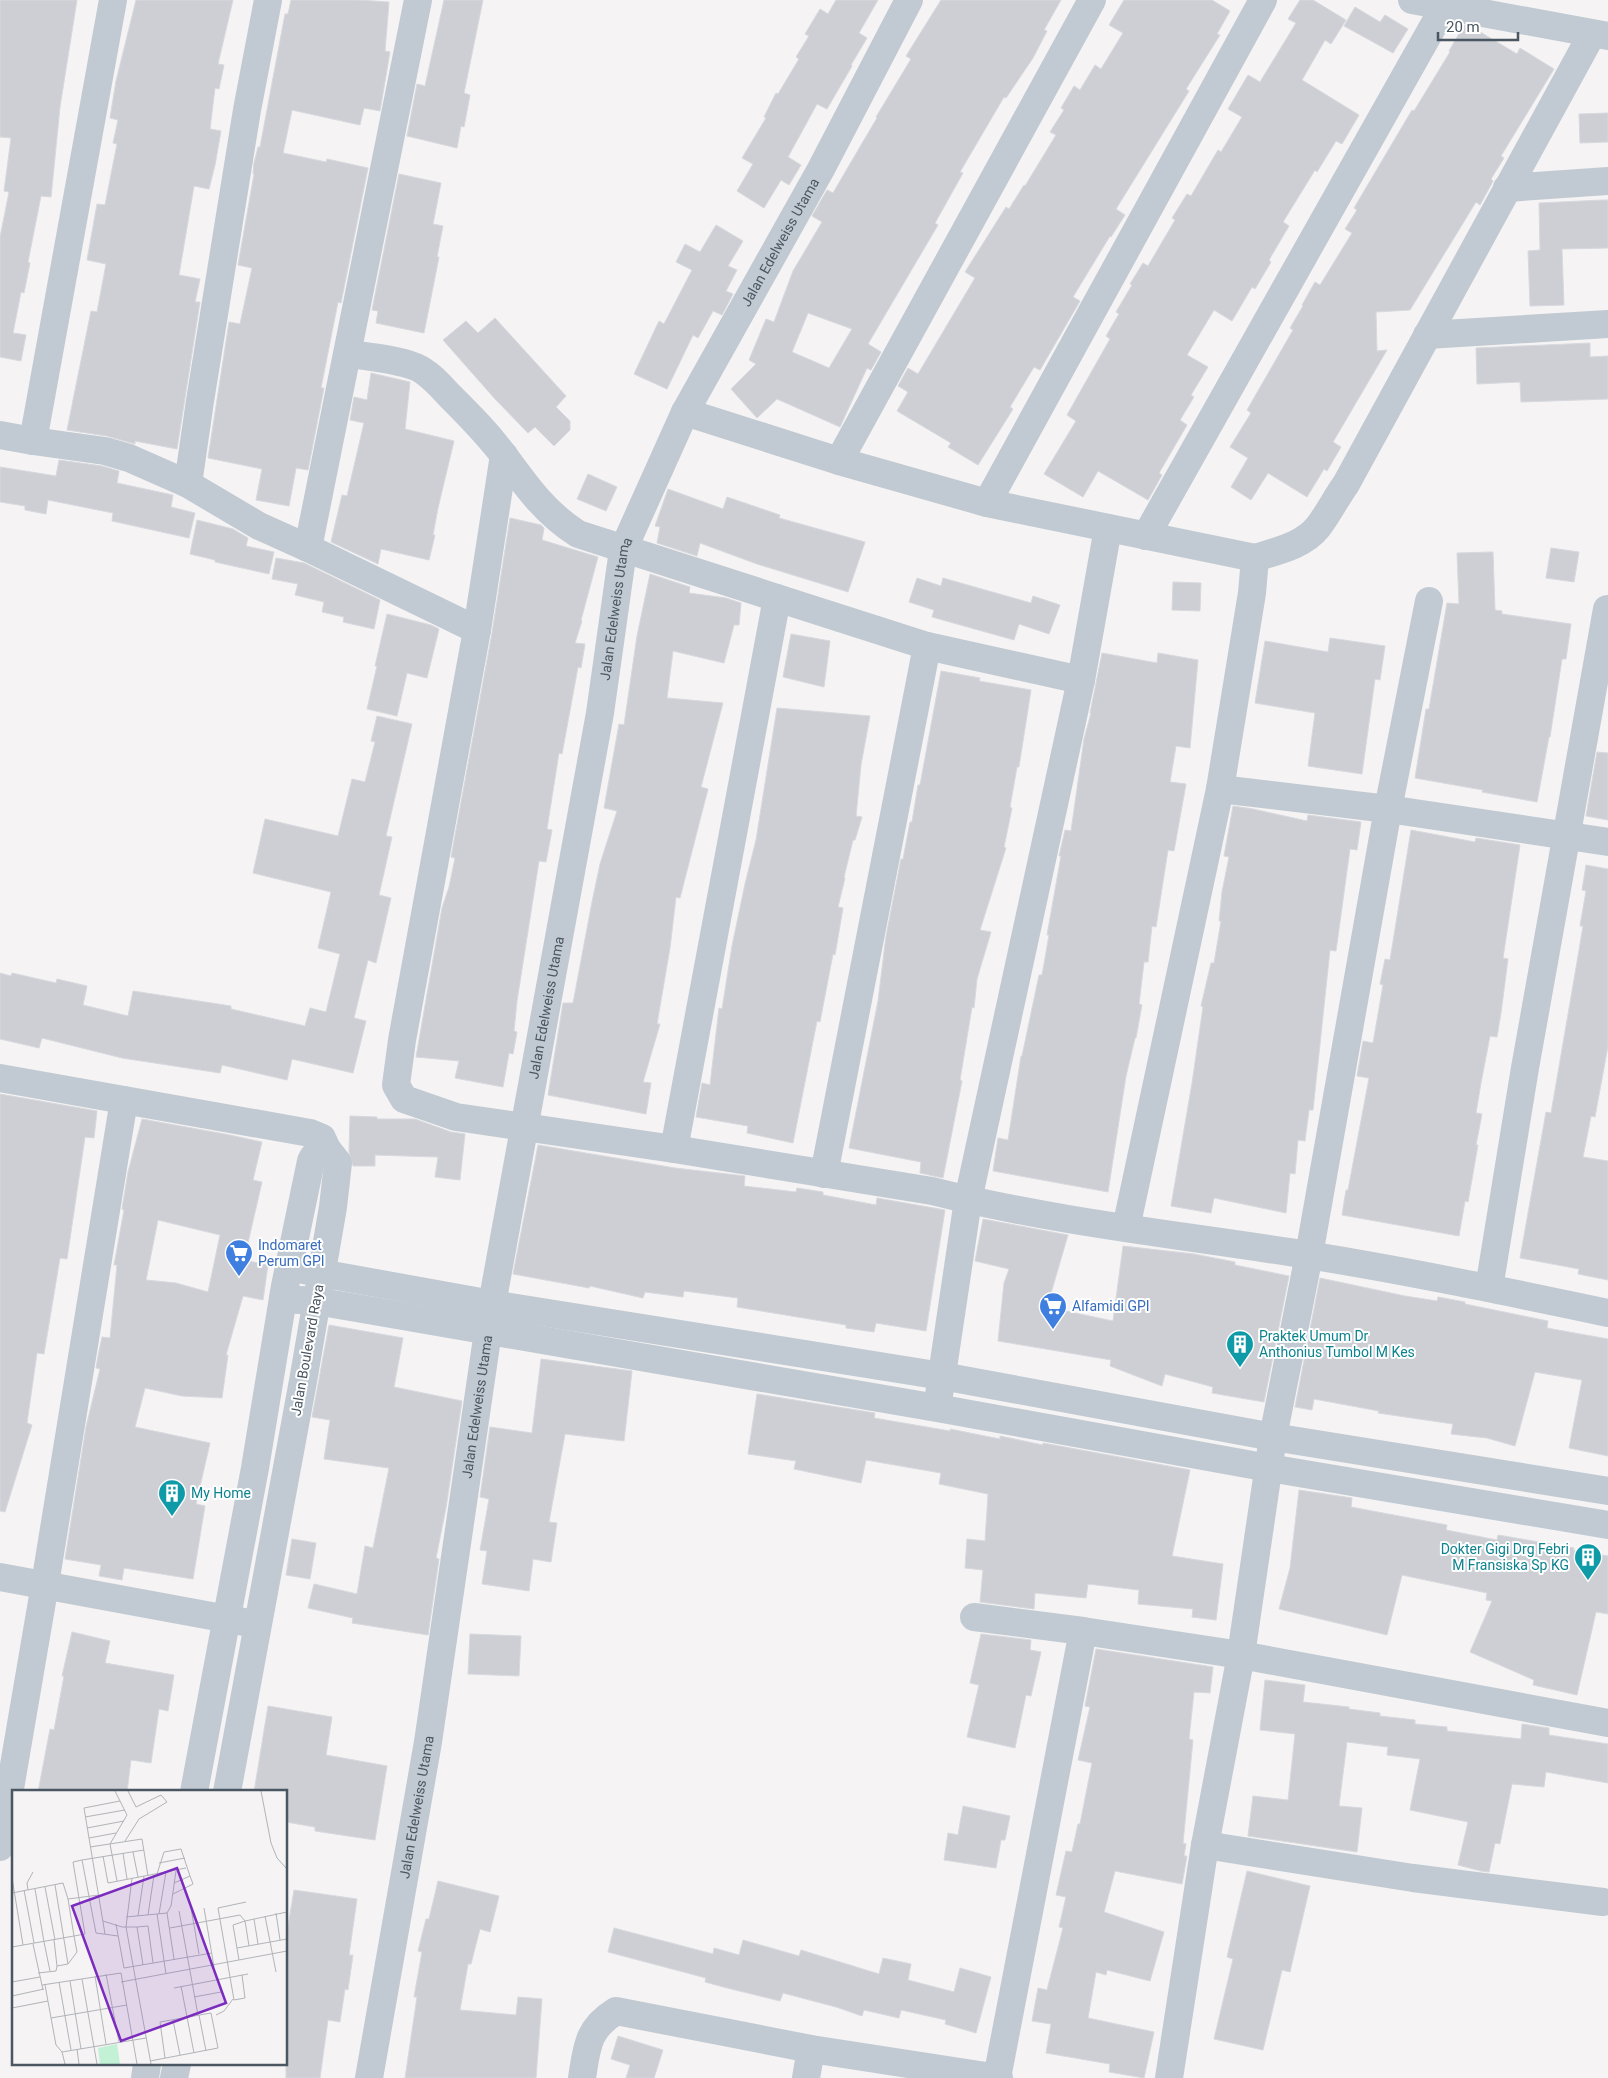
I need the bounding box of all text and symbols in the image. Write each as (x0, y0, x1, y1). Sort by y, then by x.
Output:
scale bar (1438, 10, 1518, 42)
text: 20 m (1446, 18, 1480, 36)
street label: Jalan Edelweiss Utama (738, 175, 822, 309)
street label: Jalan Edelweiss Utama (597, 535, 636, 681)
street label: Jalan Edelweiss Utama (525, 935, 567, 1080)
place label: Indomaret Perum GPI (258, 1237, 325, 1269)
supermarket icon: Indomaret Perum GPI (224, 1238, 254, 1277)
street label: Jalan Boulevard Raya (288, 1283, 326, 1417)
supermarket icon: Alfamidi GPI (1038, 1291, 1068, 1330)
place label: Alfamidi GPI (1072, 1298, 1150, 1314)
place label: Praktek Umum Dr Anthonius Tumbol M Kes (1259, 1328, 1415, 1360)
building icon: Praktek Umum Dr Anthonius Tumbol M Kes (1225, 1329, 1255, 1368)
street label: Jalan Edelweiss Utama (459, 1334, 495, 1479)
building icon: My Home (157, 1478, 187, 1517)
place label: My Home (191, 1485, 251, 1501)
place label: Dokter Gigi Drg Febri M Fransiska Sp KG (1441, 1541, 1569, 1573)
building icon: Dokter Gigi Drg Febri M Fransiska Sp KG (1573, 1542, 1603, 1581)
street label: Jalan Edelweiss Utama (396, 1735, 437, 1880)
inset map (12, 1790, 288, 2066)

